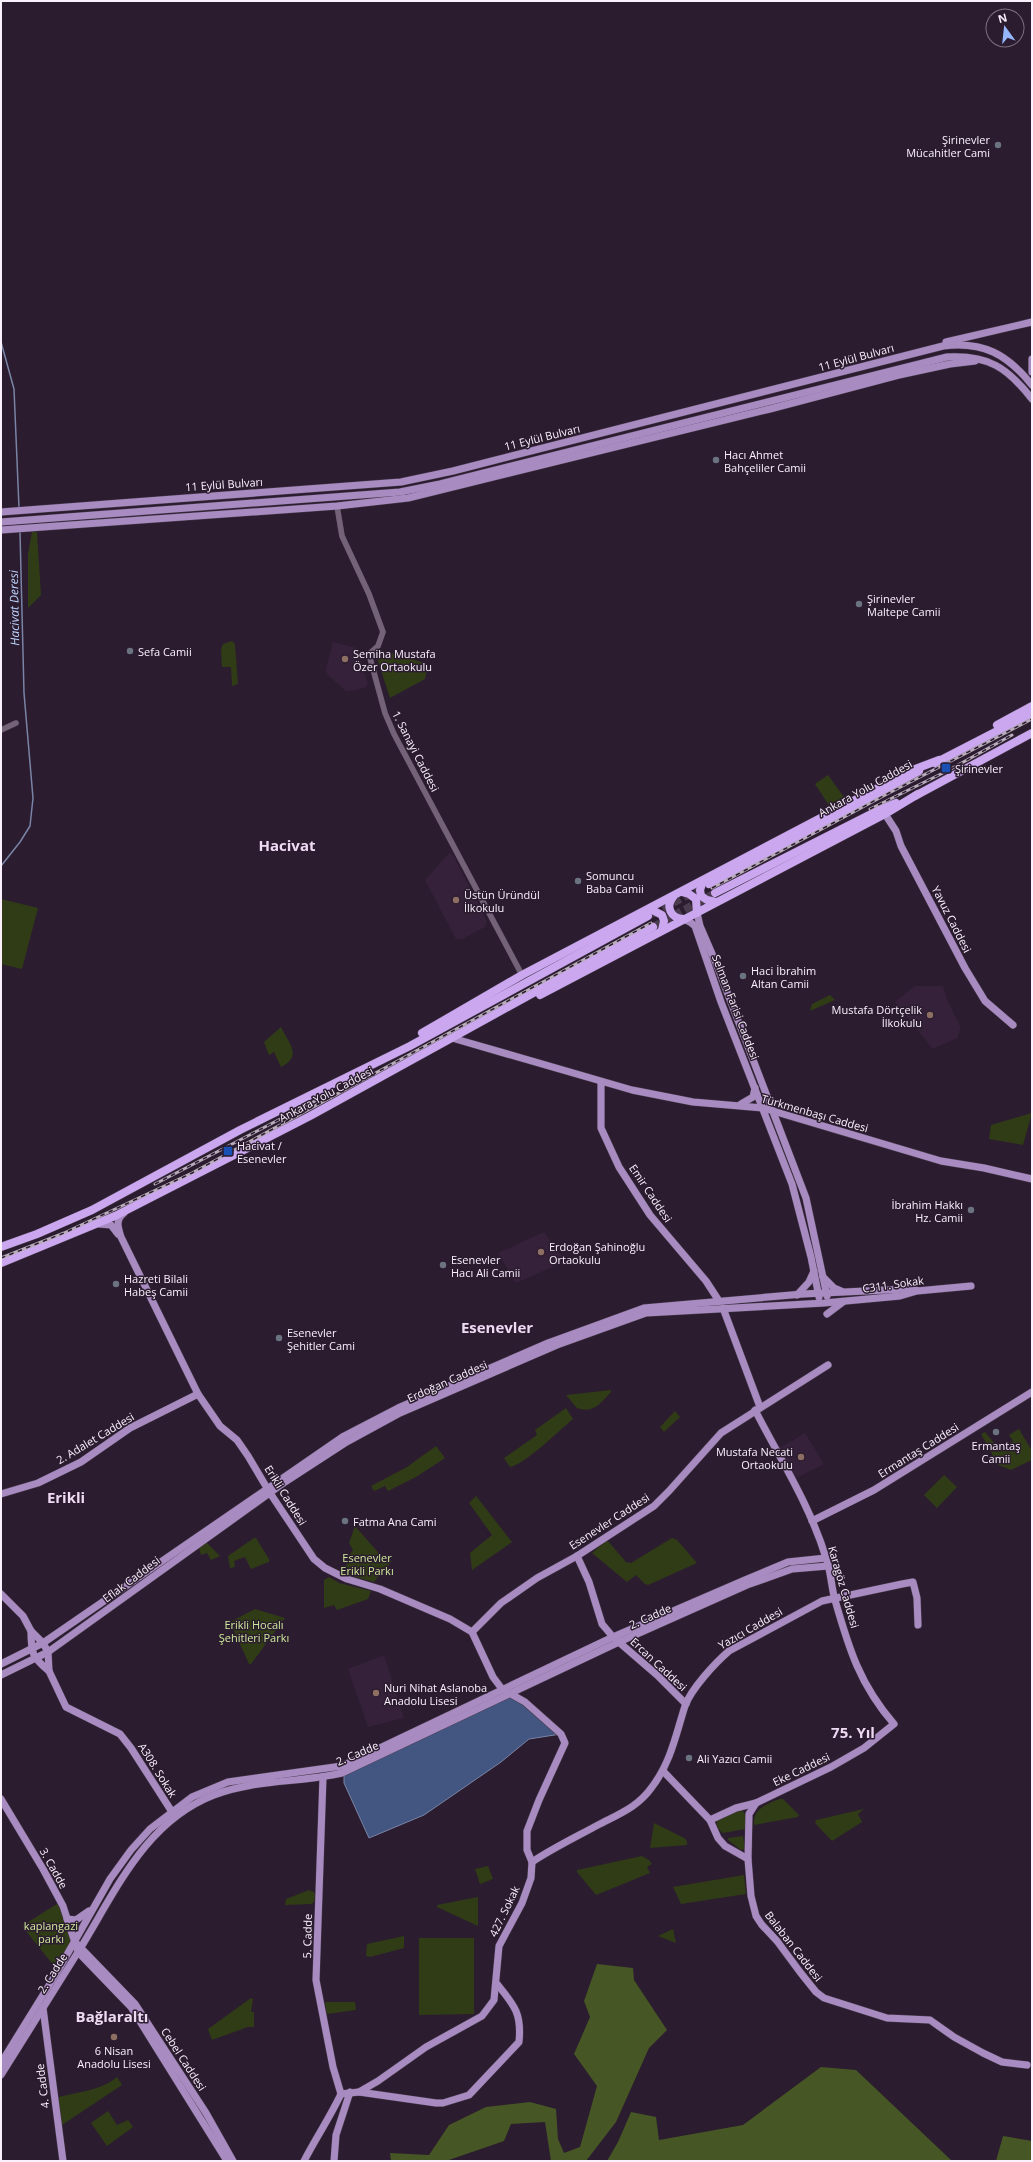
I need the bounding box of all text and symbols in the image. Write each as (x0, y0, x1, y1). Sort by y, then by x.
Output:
north arrow (985, 8, 1025, 48)
text: N (996, 9, 1009, 26)
place label: Şirinevler Mücahitler Cami (906, 132, 990, 160)
marker: Şirinevler Mücahitler Cami (993, 140, 1003, 150)
street label: 11 Eylül Bulvarı (817, 340, 895, 374)
street label: 11 Eylül Bulvarı (502, 420, 582, 454)
place label: Hacı Ahmet Bahçeliler Camii (724, 447, 806, 475)
marker: Hacı Ahmet Bahçeliler Camii (711, 455, 721, 465)
street label: 11 Eylül Bulvarı (185, 474, 263, 494)
water label: Hacivat Deresi (5, 569, 23, 646)
place label: Şirinevler Maltepe Camii (867, 591, 940, 619)
marker: Şirinevler Maltepe Camii (854, 599, 864, 609)
place label: Sefa Camii (138, 644, 192, 659)
marker: Sefa Camii (125, 646, 135, 656)
place label: Semiha Mustafa Özer Ortaokulu (353, 646, 436, 674)
marker: Semiha Mustafa Özer Ortaokulu (340, 654, 350, 664)
street label: 1. Sanayi Caddesi (389, 708, 443, 794)
street label: Ankara Yolu Caddesi (815, 756, 915, 820)
place label: Şirinevler (955, 761, 1003, 776)
marker: Şirinevler (940, 762, 952, 774)
district label: Hacivat (259, 835, 316, 855)
place label: Somuncu Baba Camii (586, 868, 644, 896)
marker: Somuncu Baba Camii (573, 876, 583, 886)
street label: Yavuz Caddesi (929, 883, 975, 955)
place label: Üstün Üründül İlkokulu (464, 887, 540, 915)
marker: Üstün Üründül İlkokulu (451, 895, 461, 905)
street label: Selman Farisi Caddesi (709, 952, 763, 1062)
place label: Haci İbrahim Altan Camii (751, 963, 816, 991)
marker: Haci İbrahim Altan Camii (738, 971, 748, 981)
place label: Mustafa Dörtçelik İlkokulu (832, 1002, 922, 1030)
marker: Mustafa Dörtçelik İlkokulu (925, 1010, 935, 1020)
street label: Ankara Yolu Caddesi (276, 1063, 376, 1125)
street label: Türkmenbaşı Caddesi (760, 1091, 870, 1135)
place label: Hacivat / Esenevler (237, 1138, 287, 1166)
marker: Hacivat / Esenevler (222, 1145, 234, 1157)
street label: Emir Caddesi (626, 1161, 676, 1225)
place label: İbrahim Hakkı Hz. Camii (891, 1197, 963, 1225)
marker: İbrahim Hakkı Hz. Camii (966, 1205, 976, 1215)
place label: Erdoğan Şahinoğlu Ortaokulu (549, 1239, 645, 1267)
marker: Erdoğan Şahinoğlu Ortaokulu (536, 1247, 546, 1257)
place label: Esenevler Hacı Ali Camii (451, 1252, 520, 1280)
marker: Esenevler Hacı Ali Camii (438, 1260, 448, 1270)
place label: Hazreti Bilali Habeş Camii (124, 1271, 188, 1299)
street label: C311. Sokak (861, 1272, 925, 1296)
marker: Hazreti Bilali Habeş Camii (111, 1279, 121, 1289)
district label: Esenevler (461, 1317, 533, 1337)
place label: Esenevler Şehitler Cami (287, 1325, 355, 1353)
marker: Esenevler Şehitler Cami (274, 1333, 284, 1343)
street label: Erdoğan Caddesi (405, 1357, 489, 1405)
street label: 2. Adalet Caddesi (53, 1409, 137, 1467)
street label: Ermantaş Caddesi (875, 1419, 961, 1481)
marker: Ermantaş Camii (991, 1427, 1001, 1437)
place label: Ermantaş Camii (972, 1438, 1020, 1466)
place label: Mustafa Necati Ortaokulu (716, 1444, 793, 1472)
marker: Mustafa Necati Ortaokulu (796, 1452, 806, 1462)
street label: Erikli Caddesi (262, 1462, 310, 1528)
district label: Erikli (47, 1487, 85, 1507)
street label: Esenevler Caddesi (566, 1489, 652, 1553)
place label: Fatma Ana Cami (353, 1514, 437, 1529)
marker: Fatma Ana Cami (340, 1516, 350, 1526)
street label: Karagöz Caddesi (825, 1544, 863, 1630)
park label: Esenevler Erikli Parkı (340, 1550, 394, 1578)
street label: Eflak Caddesi (99, 1553, 163, 1605)
street label: 2. Cadde (627, 1600, 673, 1632)
street label: Yazıcı Caddesi (715, 1604, 785, 1652)
park label: Erikli Hocalı Şehitleri Parkı (219, 1617, 289, 1645)
street label: Ercan Caddesi (627, 1634, 691, 1694)
place label: Nuri Nihat Aslanoba Anadolu Lisesi (384, 1680, 487, 1708)
marker: Nuri Nihat Aslanoba Anadolu Lisesi (371, 1688, 381, 1698)
district label: 75. Yıl (831, 1722, 875, 1742)
street label: 2. Cadde (333, 1737, 381, 1769)
street label: A308. Sokak (135, 1740, 181, 1800)
street label: Eke Caddesi (770, 1749, 832, 1789)
place label: Ali Yazıcı Camii (697, 1751, 772, 1766)
marker: Ali Yazıcı Camii (684, 1753, 694, 1763)
street label: 3. Cadde (37, 1845, 71, 1891)
street label: 427. Sokak (485, 1883, 523, 1939)
street label: Balaban Caddesi (762, 1908, 826, 1984)
street label: 5. Cadde (299, 1914, 315, 1958)
park label: kaplangazi parkı (24, 1918, 78, 1946)
street label: 2. Cadde (34, 1950, 70, 1996)
district label: Bağlaraltı (76, 2006, 148, 2026)
street label: Cebel Caddesi (158, 2025, 210, 2093)
marker: 6 Nisan Anadolu Lisesi (109, 2032, 119, 2042)
place label: 6 Nisan Anadolu Lisesi (77, 2043, 151, 2071)
street label: 4. Cadde (32, 2063, 52, 2109)

